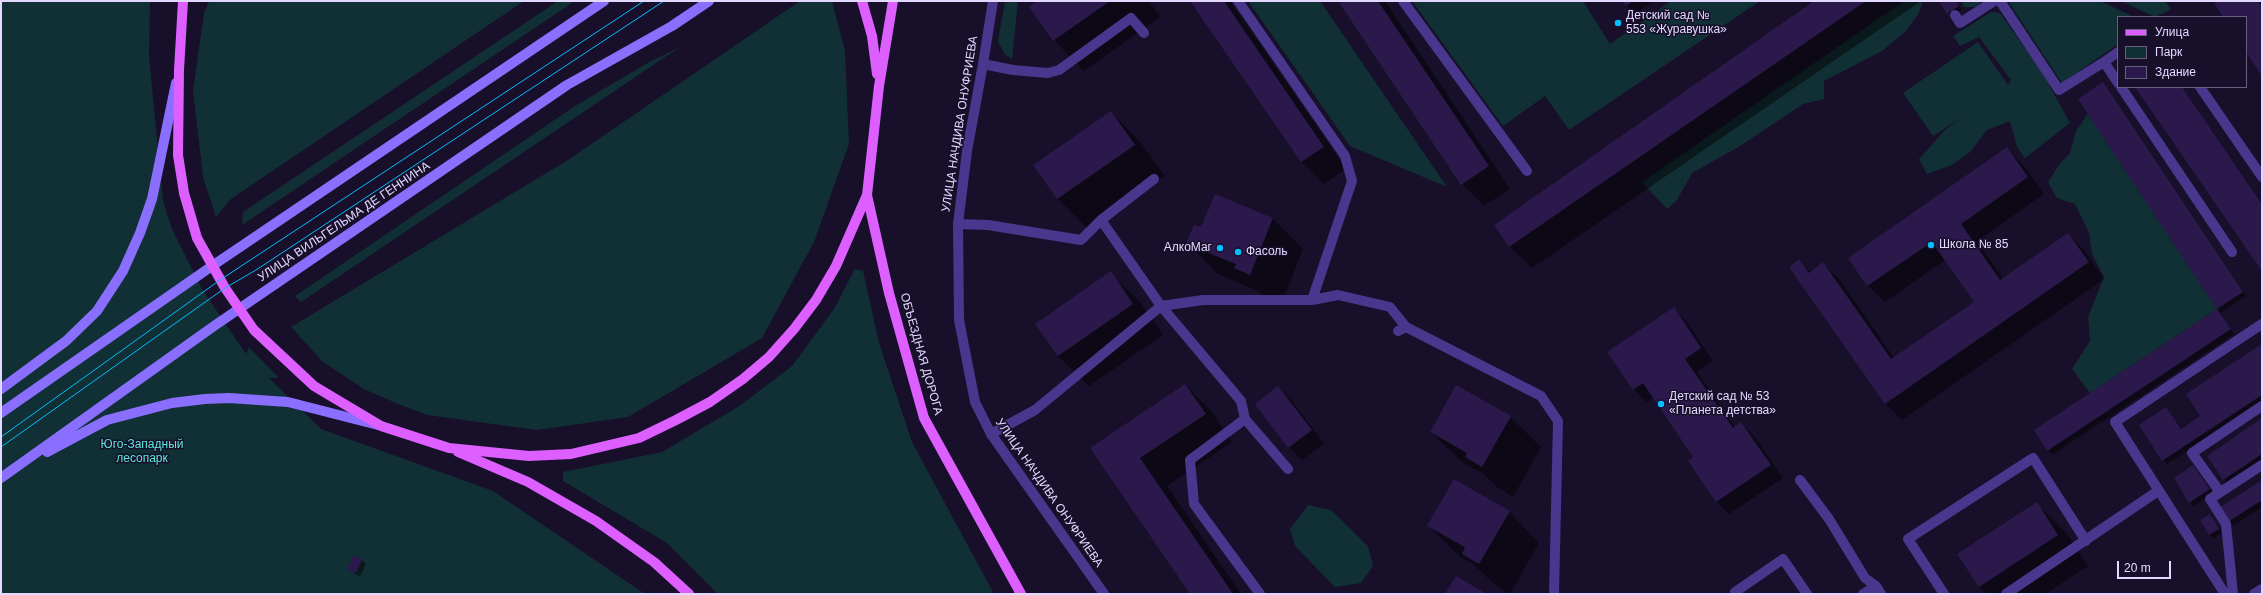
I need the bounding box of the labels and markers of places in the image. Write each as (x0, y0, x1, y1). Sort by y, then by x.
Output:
place label: Детский сад № 553 «Журавушка» (1626, 9, 1727, 37)
marker: Детский сад № 553 «Журавушка» (1613, 18, 1623, 28)
place label: Школа № 85 (1939, 238, 2008, 252)
marker: Школа № 85 (1926, 240, 1936, 250)
place label: АлкоМаг (1164, 241, 1212, 255)
marker: АлкоМаг (1215, 243, 1225, 253)
place label: Фасоль (1246, 245, 1288, 259)
marker: Фасоль (1233, 247, 1243, 257)
place label: Детский сад № 53 «Планета детства» (1669, 390, 1776, 418)
marker: Детский сад № 53 «Планета детства» (1656, 399, 1666, 409)

